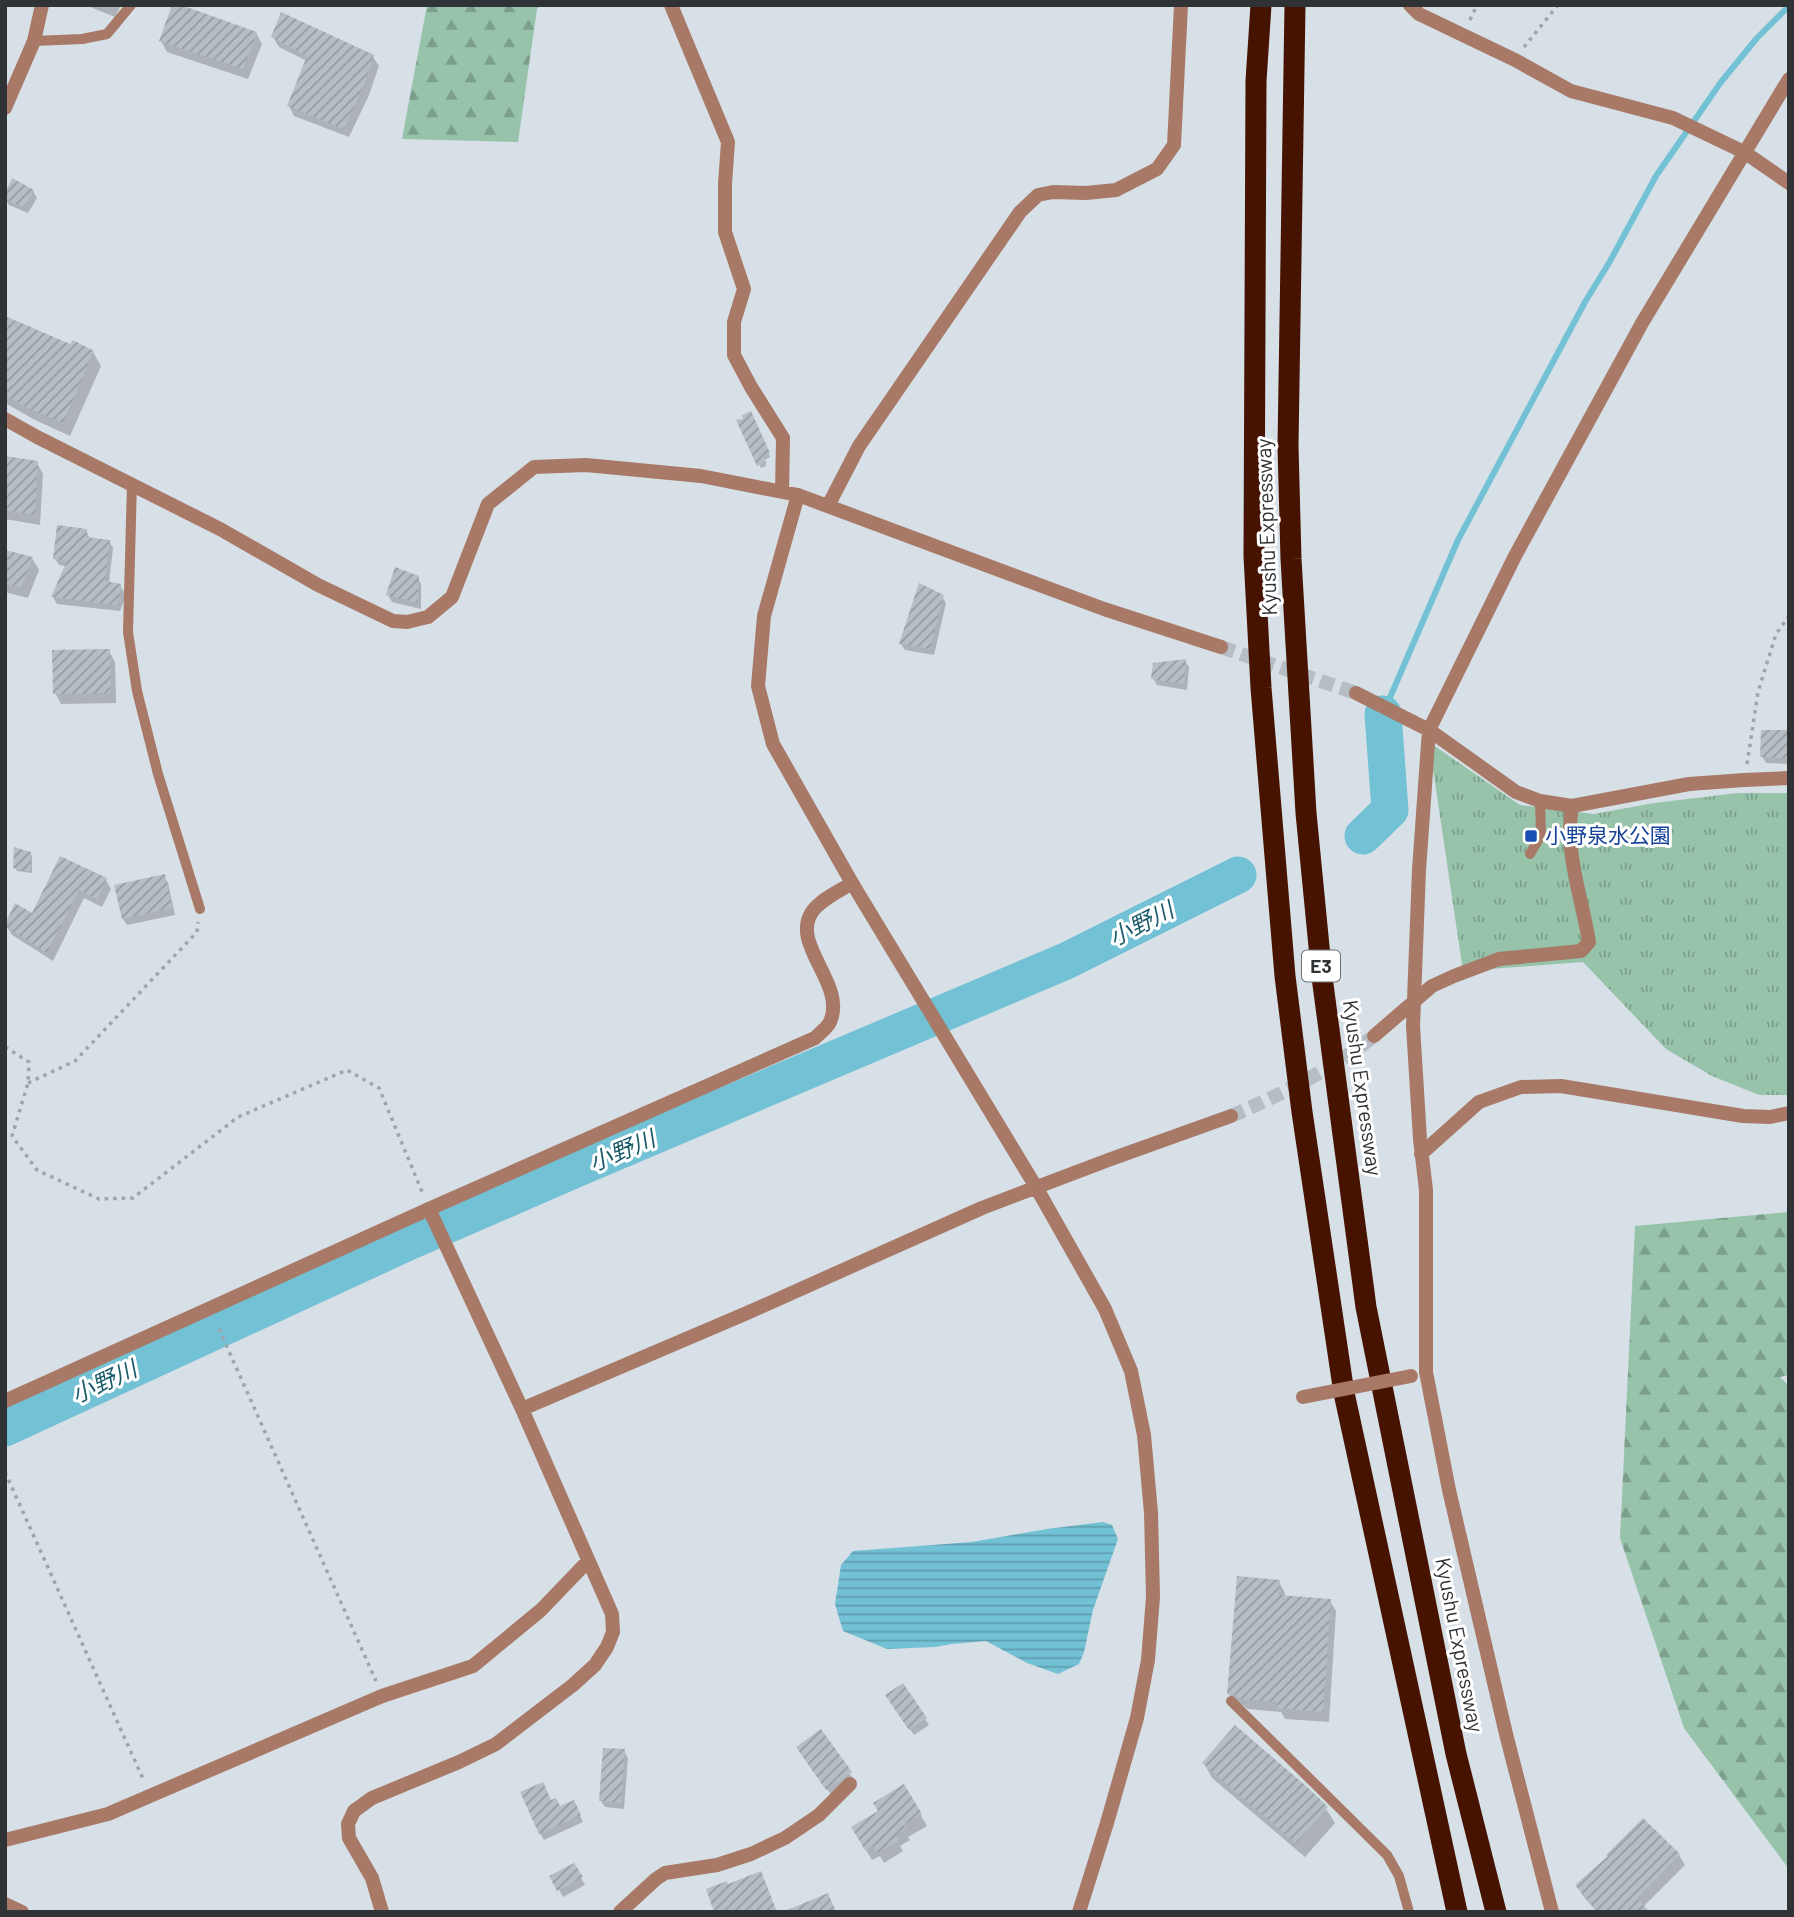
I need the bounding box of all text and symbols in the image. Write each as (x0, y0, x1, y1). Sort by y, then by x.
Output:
street label: Kyushu Expressway (1250, 438, 1281, 616)
place label: 小野泉水公園 (1545, 822, 1671, 847)
marker: 小野泉水公園 (1523, 828, 1539, 844)
water label: 小野川 (1103, 894, 1180, 951)
road number: E3 (1302, 950, 1340, 982)
street label: Kyushu Expressway (1339, 998, 1388, 1178)
water label: 小野川 (584, 1123, 662, 1176)
water label: 小野川 (66, 1353, 143, 1408)
street label: Kyushu Expressway (1431, 1555, 1490, 1735)

